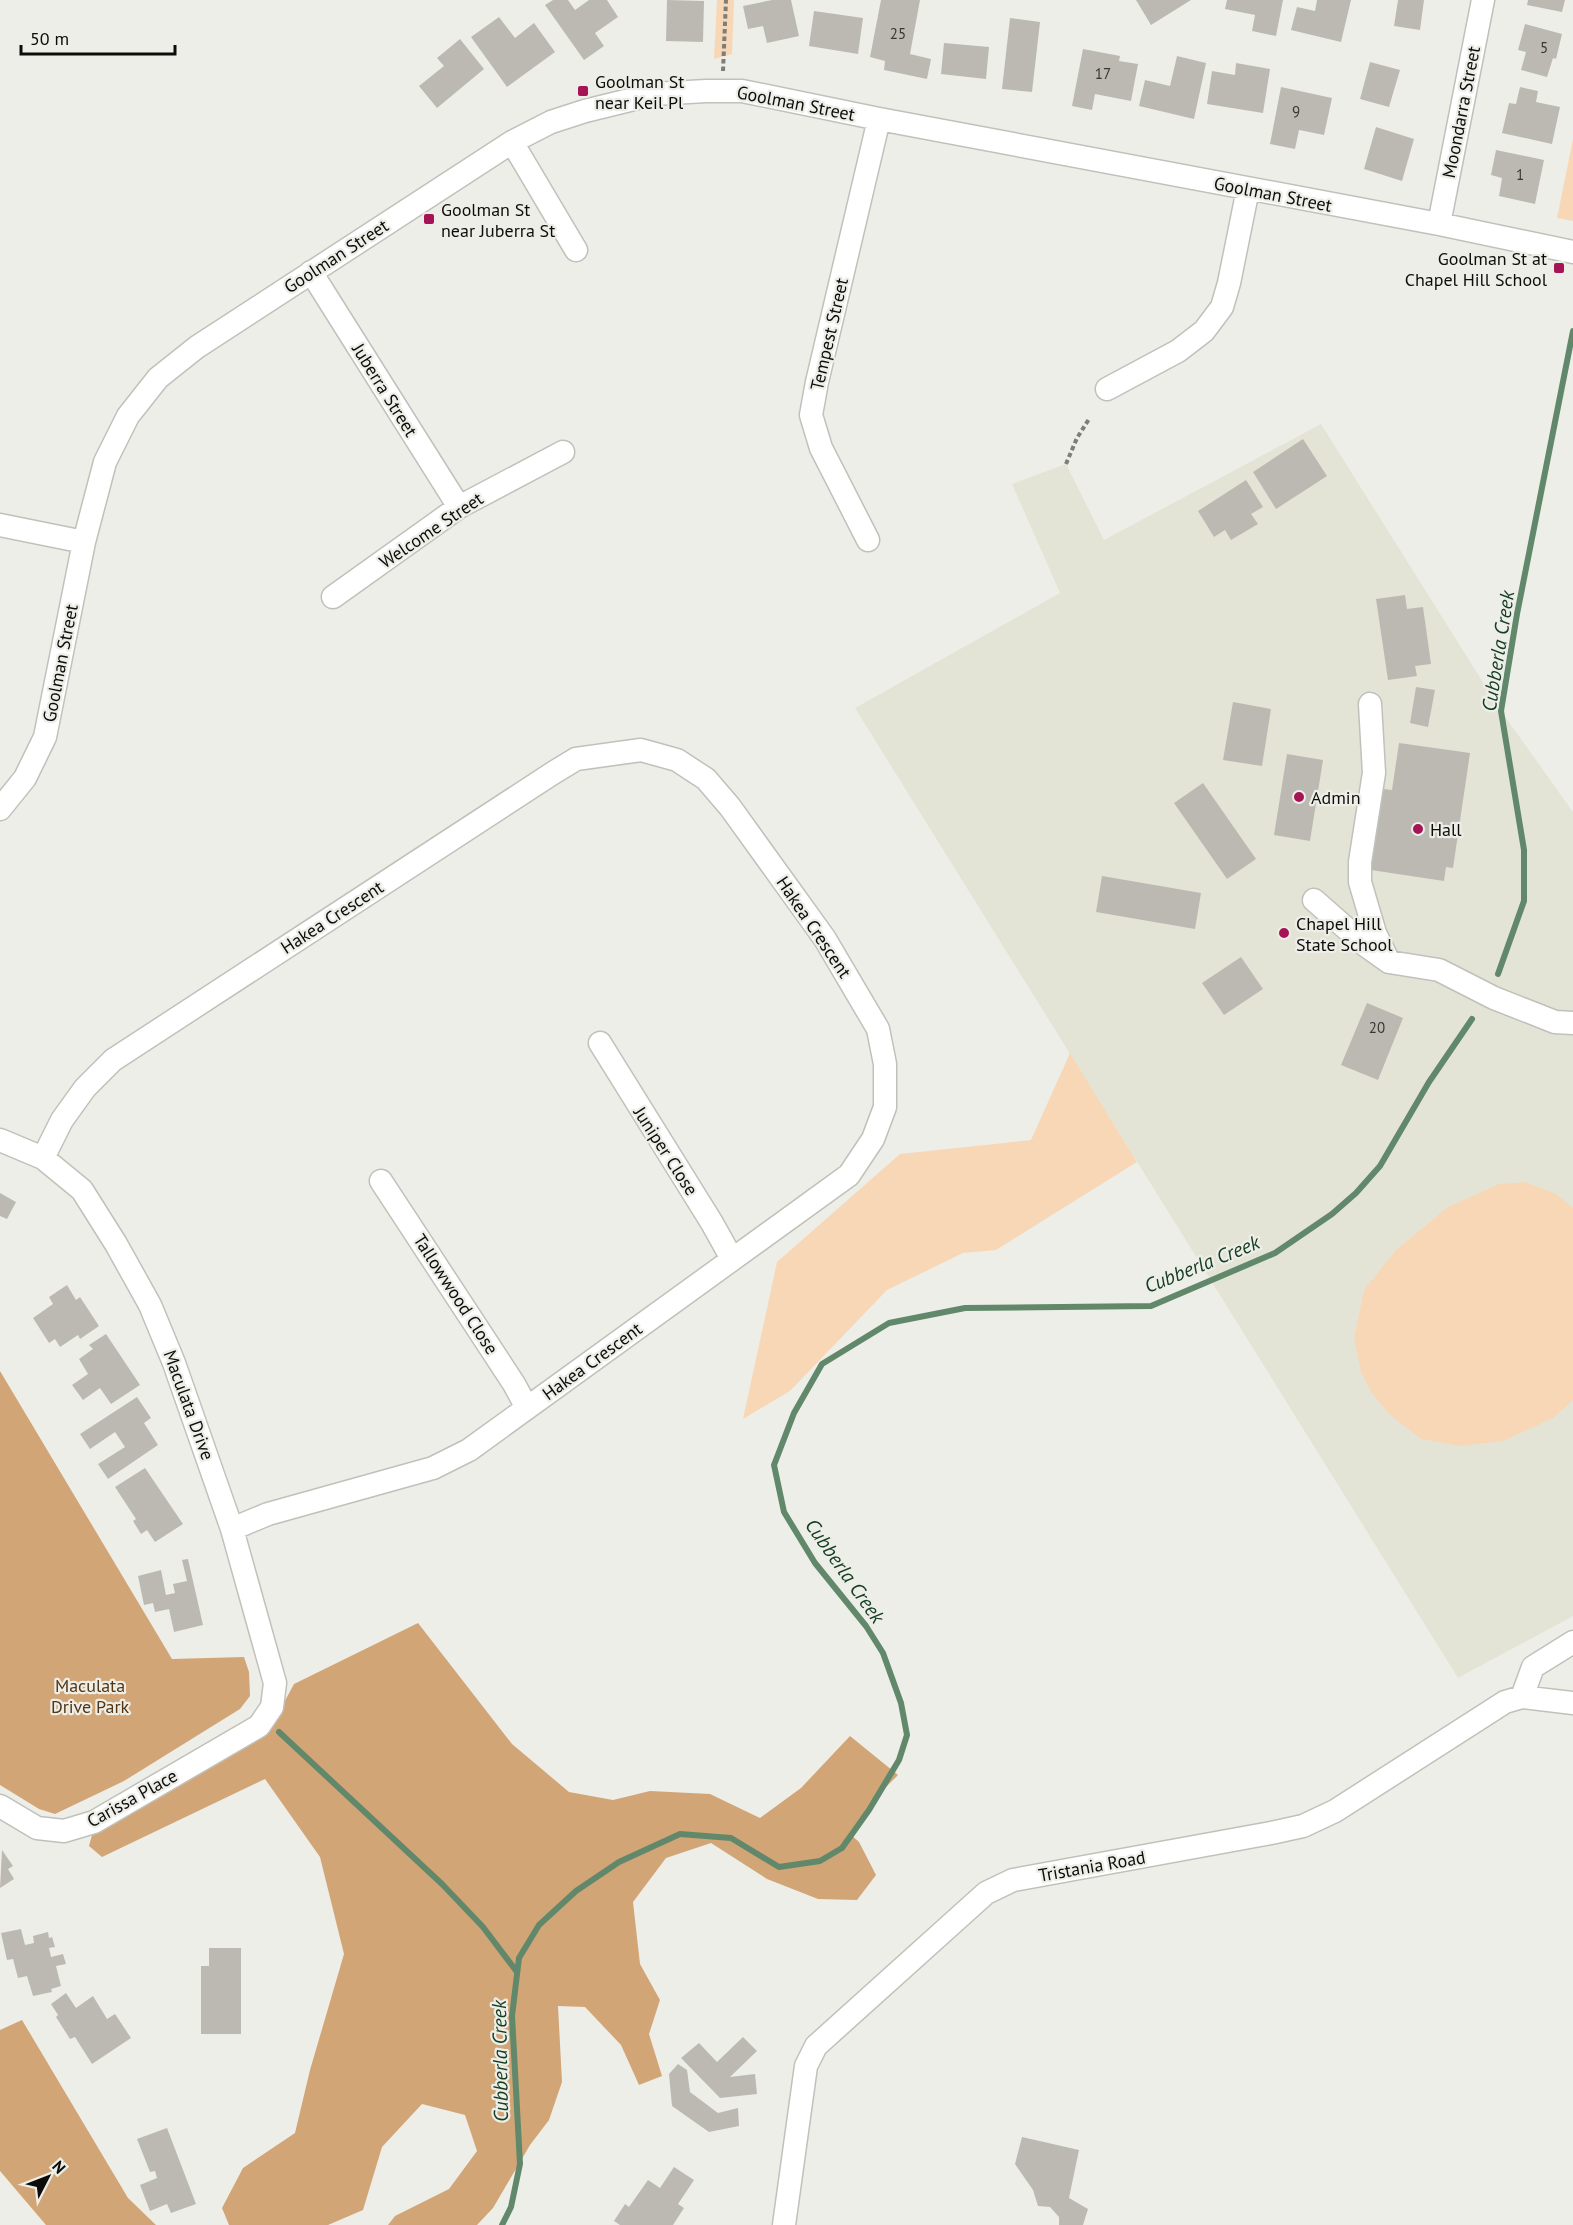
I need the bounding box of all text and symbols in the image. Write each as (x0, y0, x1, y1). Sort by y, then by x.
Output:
scale bar (21, 18, 176, 56)
house number: 25 (890, 24, 906, 43)
text: 50 m (30, 27, 69, 50)
house number: 5 (1540, 38, 1548, 57)
street label: Moondarra Street (1437, 44, 1485, 180)
house number: 17 (1095, 64, 1111, 83)
place label: Goolman St near Keil Pl (595, 70, 684, 114)
street label: Goolman Street (735, 80, 857, 126)
marker: Goolman St near Keil Pl (576, 84, 590, 98)
house number: 9 (1292, 102, 1300, 121)
house number: 1 (1516, 165, 1524, 184)
street label: Goolman Street (1212, 171, 1334, 217)
place label: Goolman St near Juberra St (441, 198, 555, 242)
marker: Goolman St near Juberra St (422, 212, 436, 226)
street label: Goolman Street (280, 214, 392, 298)
place label: Goolman St at Chapel Hill School (1405, 247, 1548, 291)
marker: Goolman St at Chapel Hill School (1552, 261, 1566, 275)
street label: Tempest Street (805, 275, 853, 393)
street label: Juberra Street (347, 338, 423, 441)
street label: Welcome Street (375, 487, 487, 573)
water label: Cubberla Creek (1476, 588, 1521, 713)
street label: Goolman Street (37, 602, 83, 724)
place label: Admin (1311, 786, 1361, 809)
marker: Admin (1292, 790, 1306, 804)
place label: Hall (1430, 818, 1462, 841)
marker: Hall (1411, 822, 1425, 836)
street label: Hakea Crescent (771, 872, 857, 982)
street label: Hakea Crescent (276, 875, 388, 959)
place label: Chapel Hill State School (1296, 912, 1393, 956)
marker: Chapel Hill State School (1277, 926, 1291, 940)
house number: 20 (1369, 1018, 1385, 1037)
street label: Juniper Close (628, 1101, 703, 1200)
street label: Tallowwood Close (409, 1229, 503, 1359)
water label: Cubberla Creek (1141, 1229, 1264, 1299)
street label: Hakea Crescent (538, 1317, 646, 1405)
street label: Maculata Drive (158, 1347, 220, 1463)
water label: Cubberla Creek (799, 1514, 891, 1629)
park label: Maculata Drive Park (51, 1674, 129, 1718)
street label: Carissa Place (83, 1764, 181, 1832)
street label: Tristania Road (1037, 1845, 1147, 1887)
water label: Cubberla Creek (486, 1999, 514, 2122)
north arrow (18, 2147, 78, 2207)
text: N (48, 2156, 70, 2178)

